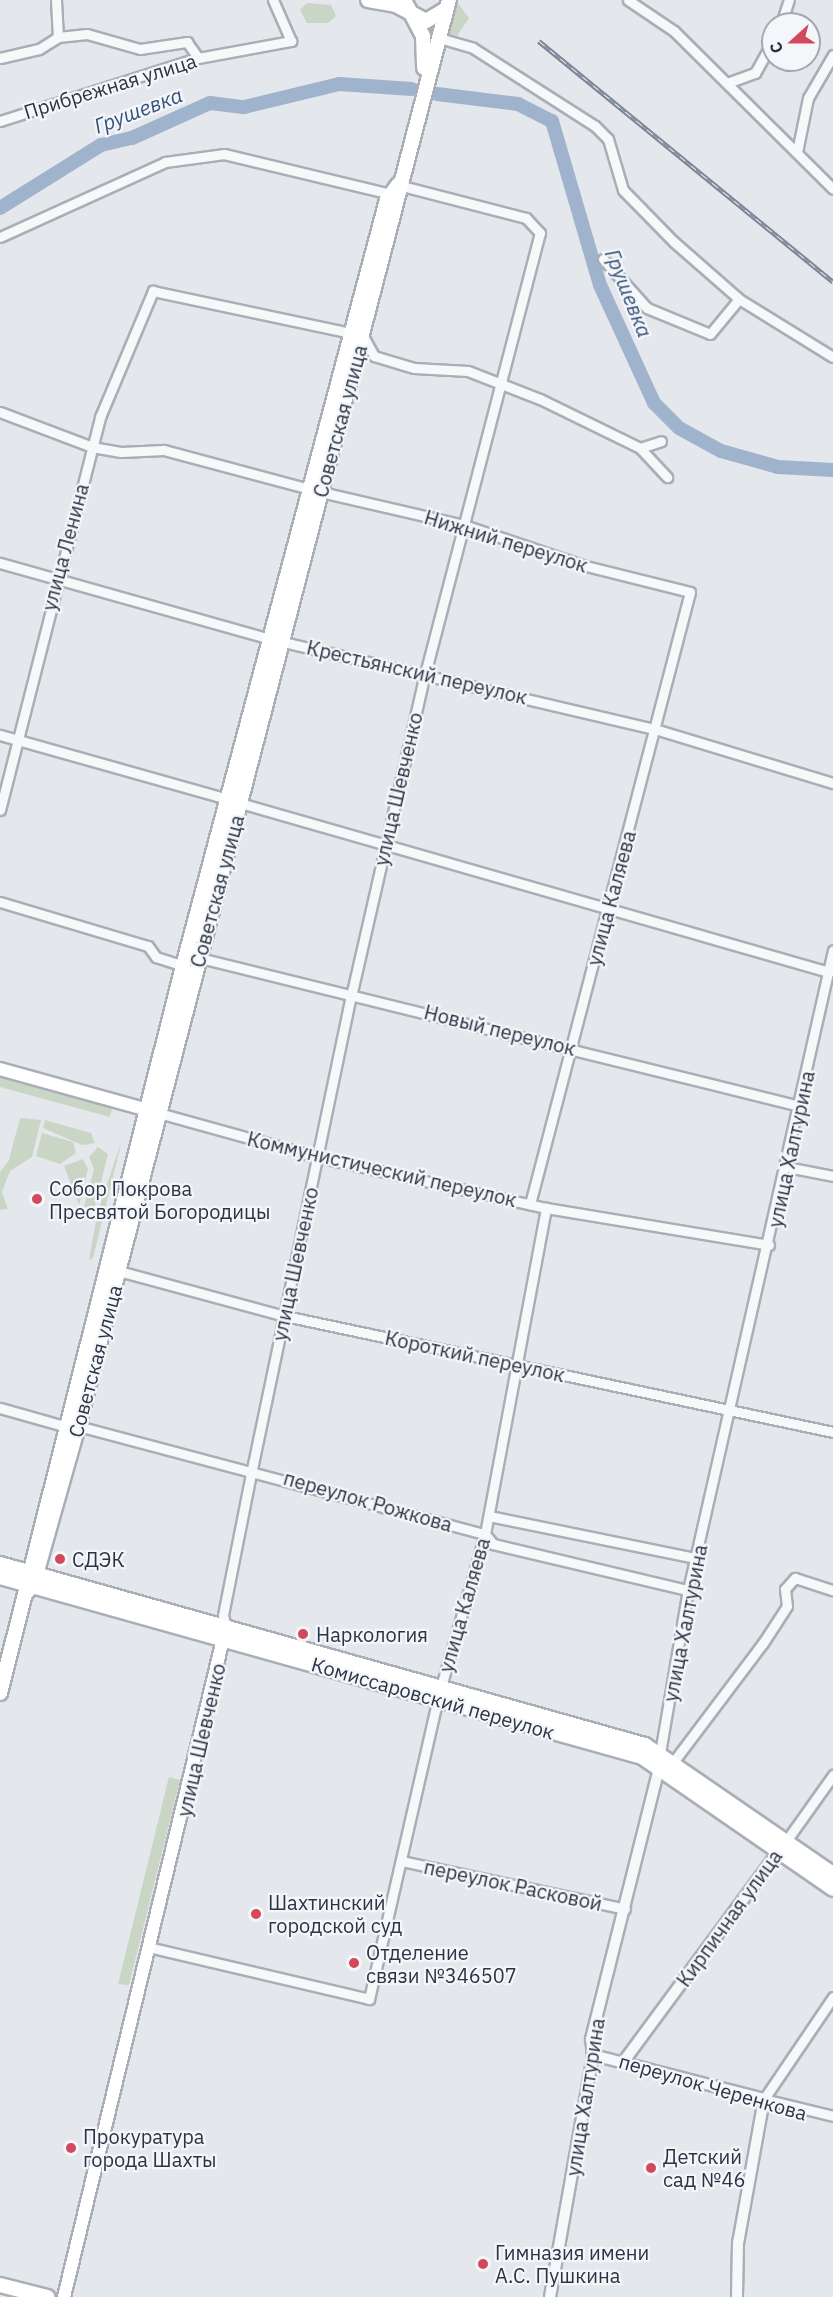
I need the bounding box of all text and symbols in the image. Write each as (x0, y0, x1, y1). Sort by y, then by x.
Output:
north arrow (761, 12, 821, 72)
text: С (765, 39, 787, 56)
street label: Прибрежная улица (21, 48, 199, 124)
water label: Грушевка (90, 82, 186, 138)
water label: Грушевка (600, 245, 658, 341)
street label: Советская улица (308, 342, 372, 500)
street label: улица Ленина (36, 481, 94, 613)
street label: Нижний переулок (422, 505, 590, 577)
street label: Крестьянский переулок (304, 635, 530, 709)
street label: улица Шевченко (369, 710, 427, 868)
street label: Советская улица (185, 812, 249, 970)
street label: улица Каляева (581, 828, 641, 968)
street label: Новый переулок (422, 1000, 578, 1060)
street label: улица Халтурина (763, 1068, 819, 1230)
street label: Коммунистический переулок (245, 1126, 519, 1212)
place label: Собор Покрова Пресвятой Богородицы (49, 1176, 270, 1223)
street label: улица Шевченко (267, 1185, 323, 1343)
marker: Собор Покрова Пресвятой Богородицы (30, 1192, 44, 1206)
street label: Советская улица (63, 1282, 127, 1440)
street label: Короткий переулок (383, 1325, 567, 1387)
street label: переулок Рожкова (281, 1465, 455, 1537)
street label: улица Каляева (433, 1535, 495, 1675)
street label: улица Халтурина (658, 1542, 712, 1704)
place label: СДЭК (72, 1547, 125, 1571)
marker: СДЭК (53, 1552, 67, 1566)
place label: Наркология (316, 1622, 428, 1646)
marker: Наркология (294, 1625, 312, 1643)
street label: Комиссаровский переулок (309, 1652, 557, 1744)
street label: улица Шевченко (172, 1661, 230, 1819)
street label: Кирпичная улица (671, 1845, 787, 1991)
street label: переулок Расковой (422, 1854, 604, 1916)
place label: Шахтинский городской суд (268, 1890, 402, 1937)
marker: Шахтинский городской суд (249, 1907, 263, 1921)
place label: Отделение связи №346507 (366, 1940, 517, 1987)
marker: Отделение связи №346507 (347, 1956, 361, 1970)
street label: улица Халтурина (561, 2016, 609, 2178)
street label: переулок Черенкова (616, 2049, 810, 2125)
place label: Прокуратура города Шахты (83, 2124, 217, 2171)
marker: Прокуратура города Шахты (64, 2141, 78, 2155)
place label: Детский сад №46 (663, 2144, 745, 2191)
marker: Детский сад №46 (644, 2161, 658, 2175)
place label: Гимназия имени А.С. Пушкина (495, 2240, 649, 2287)
marker: Гимназия имени А.С. Пушкина (476, 2257, 490, 2271)

